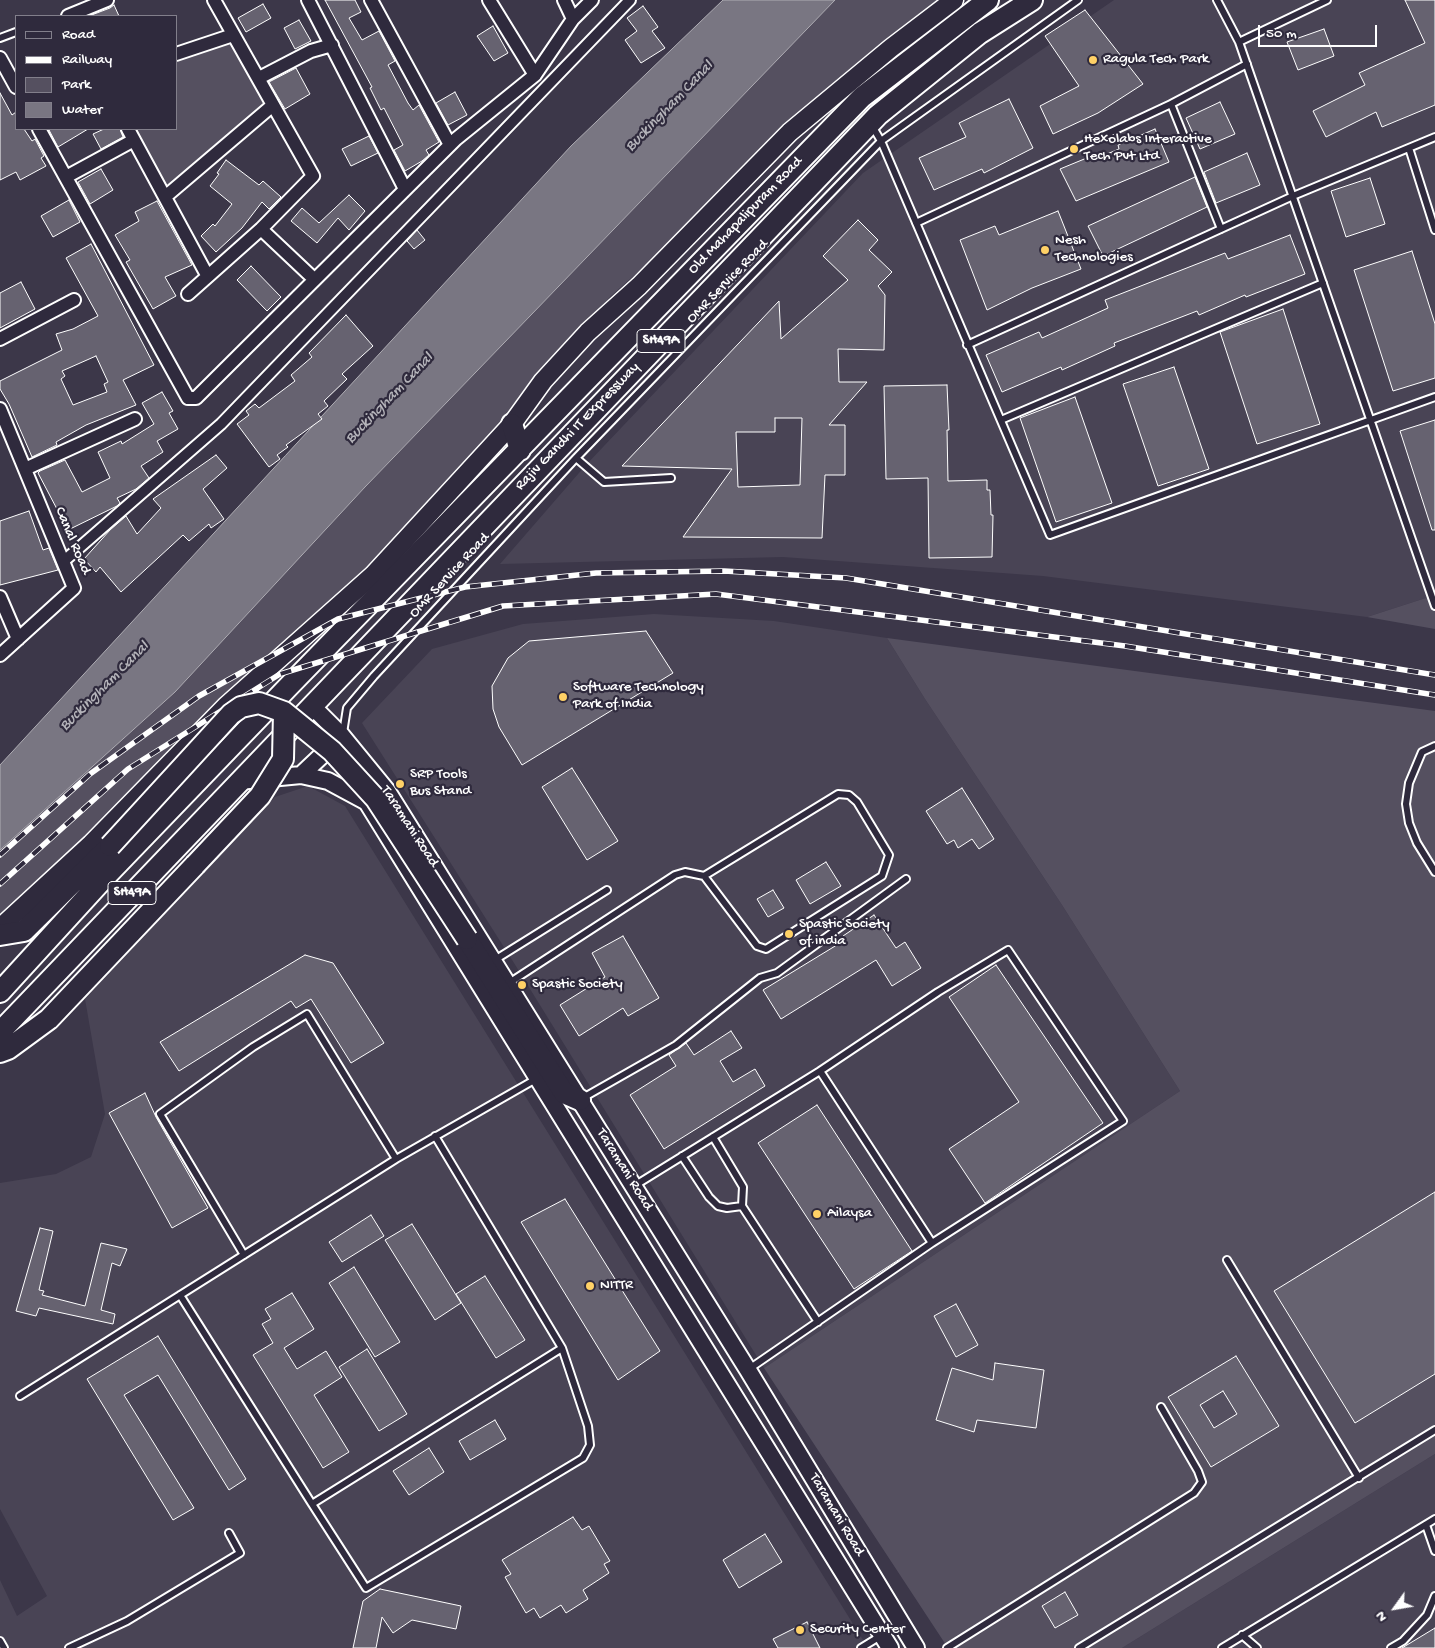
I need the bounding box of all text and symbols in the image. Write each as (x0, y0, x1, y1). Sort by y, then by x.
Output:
legend (15, 15, 178, 130)
scale bar (1260, 15, 1379, 47)
text: 50 m (1266, 25, 1297, 43)
text: Road (62, 26, 95, 44)
text: Railway (62, 51, 112, 69)
place label: Ragula Tech Park (1103, 51, 1209, 69)
marker: Ragula Tech Park (1087, 54, 1099, 66)
water label: Buckingham Canal (622, 58, 718, 156)
text: Park (62, 76, 91, 94)
text: Water (62, 101, 102, 119)
place label: Hexolabs Interactive Tech Pvt Ltd (1084, 131, 1212, 166)
marker: Hexolabs Interactive Tech Pvt Ltd (1068, 143, 1080, 155)
street label: Old Mahapalipuram Road (685, 153, 807, 279)
place label: Nesh Technologies (1055, 232, 1133, 267)
street label: OMR Service Road (683, 236, 773, 328)
marker: Nesh Technologies (1039, 244, 1051, 256)
road number: SH49A (637, 330, 685, 352)
water label: Buckingham Canal (342, 350, 438, 448)
street label: Rajiv Gandhi IT Expressway (512, 359, 644, 495)
street label: Canal Road (50, 505, 94, 577)
street label: OMR Service Road (406, 530, 494, 622)
water label: Buckingham Canal (56, 638, 154, 736)
place label: Software Technology Park of India (573, 679, 704, 714)
marker: Software Technology Park of India (557, 691, 569, 703)
place label: SRP Tools Bus Stand (410, 766, 471, 801)
marker: SRP Tools Bus Stand (394, 778, 406, 790)
street label: Taramani Road (376, 783, 442, 871)
road number: SH49A (108, 881, 156, 904)
place label: Spastic Society of india (799, 916, 890, 951)
marker: Spastic Society of india (783, 928, 795, 940)
place label: Spastic Society (532, 976, 623, 994)
marker: Spastic Society (516, 979, 528, 991)
street label: Taramani Road (592, 1126, 656, 1214)
place label: Ailaysa (827, 1205, 872, 1223)
marker: Ailaysa (811, 1208, 823, 1220)
place label: NITTR (600, 1277, 633, 1295)
marker: NITTR (584, 1280, 596, 1292)
street label: Taramani Road (804, 1470, 868, 1560)
north arrow (1370, 1583, 1420, 1633)
text: N (1372, 1608, 1391, 1625)
place label: Security Center (810, 1621, 905, 1639)
marker: Security Center (794, 1624, 806, 1636)

